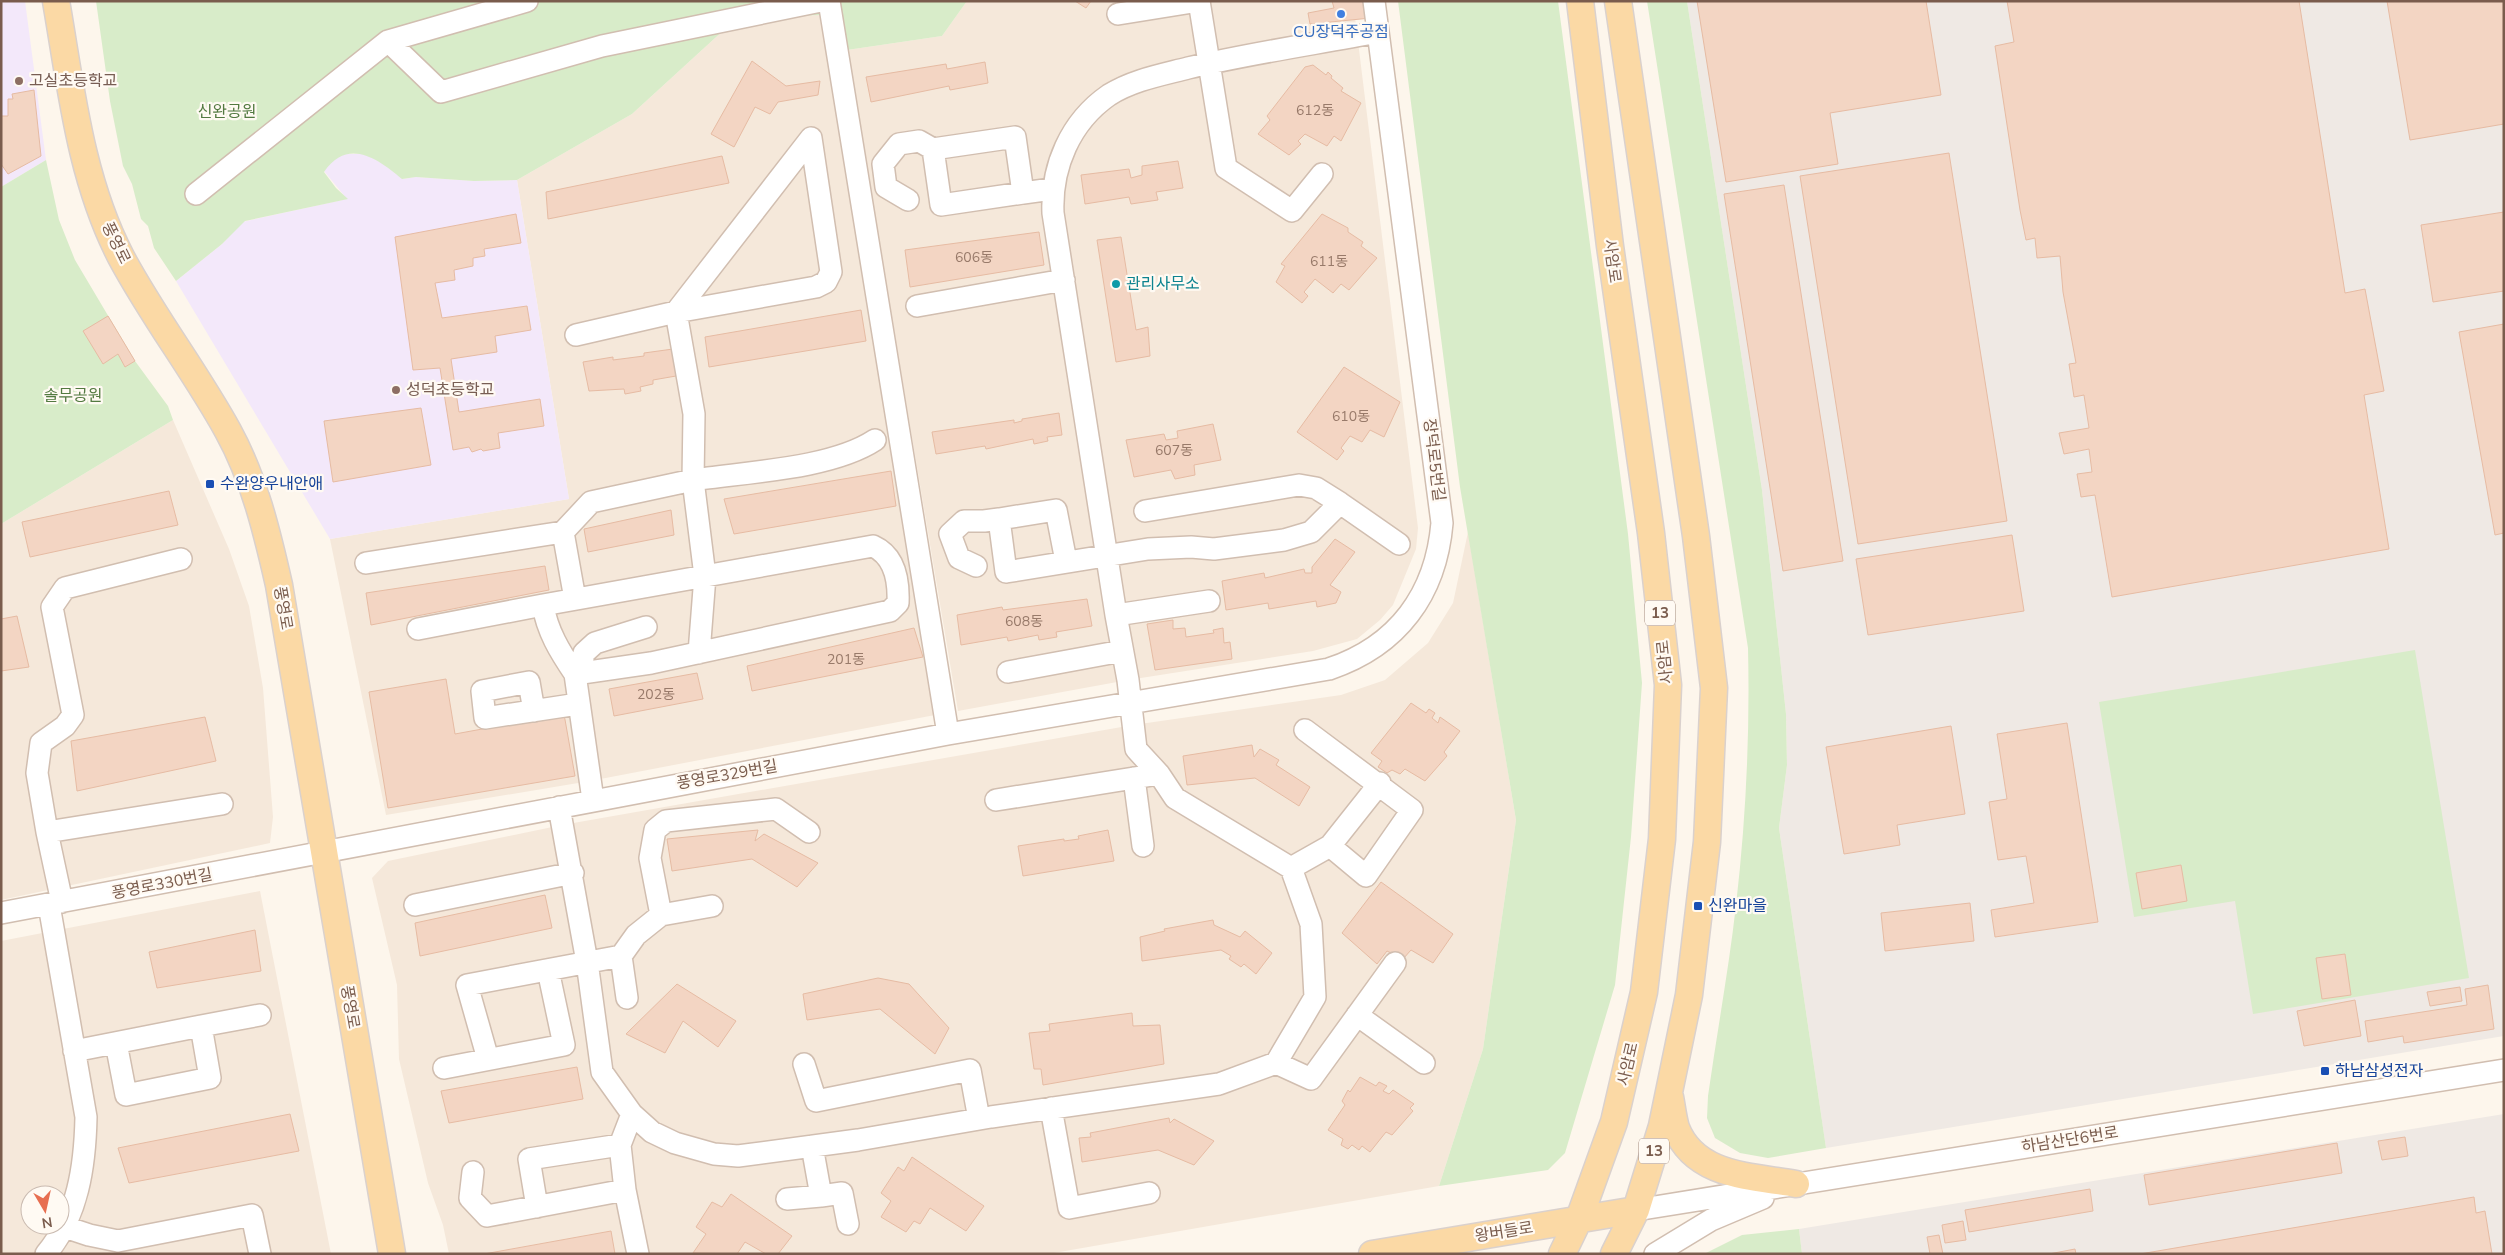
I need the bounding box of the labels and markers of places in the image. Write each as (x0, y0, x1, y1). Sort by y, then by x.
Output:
marker: CU장덕주공점 (1335, 8, 1347, 20)
place label: CU장덕주공점 (1293, 21, 1389, 43)
place label: 고실초등학교 (29, 70, 117, 92)
marker: 고실초등학교 (13, 75, 25, 87)
place label: 관리사무소 (1126, 273, 1200, 295)
marker: 관리사무소 (1110, 278, 1122, 290)
place label: 성덕초등학교 (406, 379, 494, 401)
marker: 성덕초등학교 (390, 384, 402, 396)
place label: 수완양우내안애 (220, 473, 323, 495)
marker: 수완양우내안애 (204, 478, 216, 490)
place label: 신완마을 (1708, 895, 1767, 917)
marker: 신완마을 (1692, 900, 1704, 912)
place label: 하남삼성전자 (2335, 1060, 2424, 1082)
marker: 하남삼성전자 (2319, 1065, 2331, 1077)

